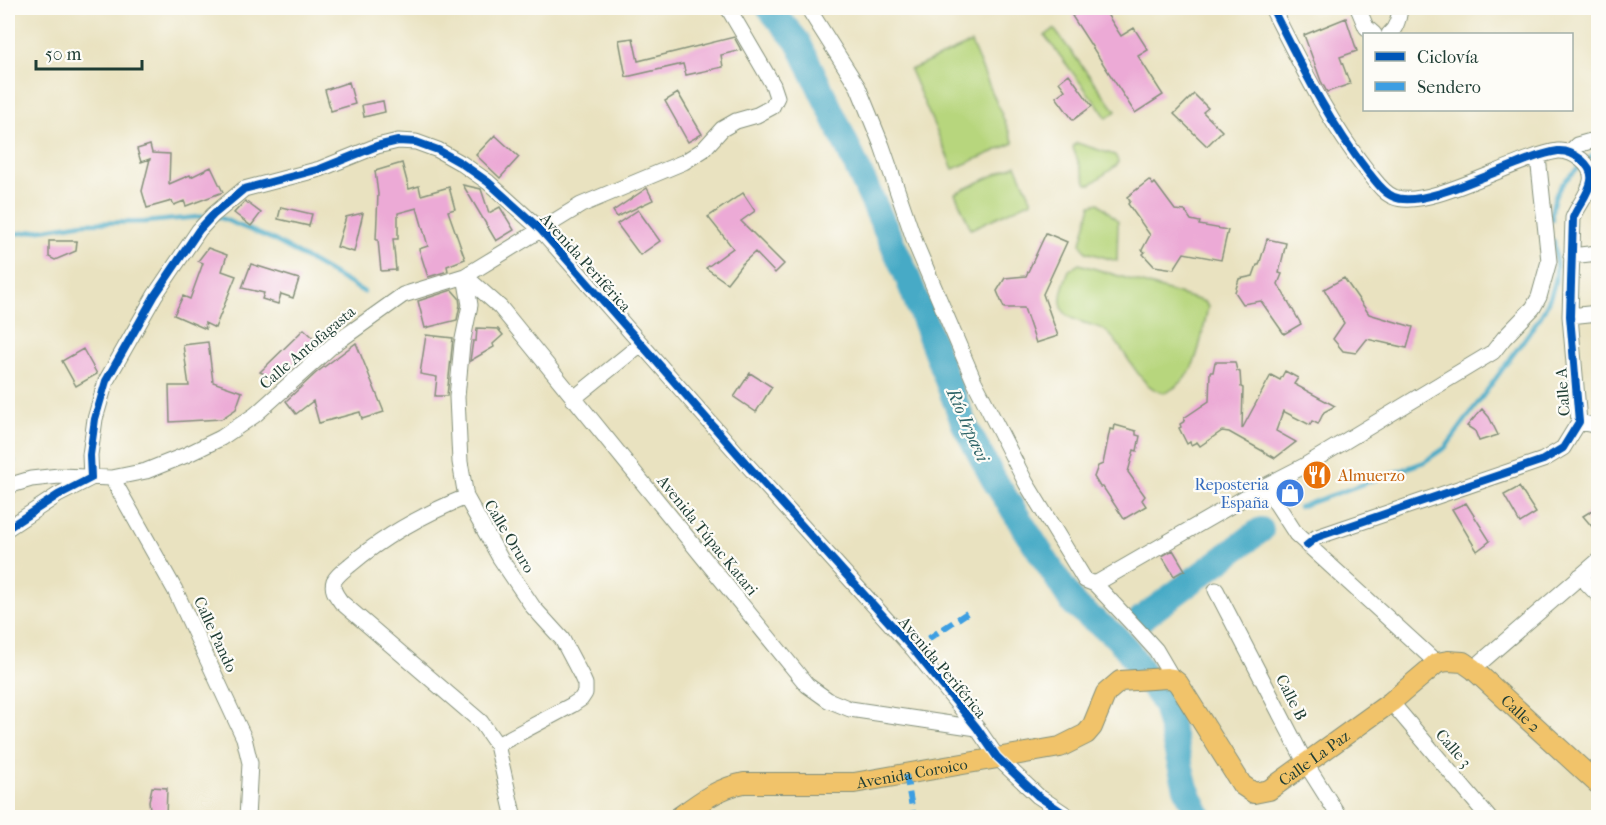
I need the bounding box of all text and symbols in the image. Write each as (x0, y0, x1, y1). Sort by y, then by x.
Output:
scale bar (36, 33, 142, 71)
legend (1363, 33, 1573, 111)
text: 50 m (45, 44, 82, 65)
text: Ciclovía (1417, 47, 1479, 68)
text: Sendero (1417, 77, 1481, 98)
street label: Avenida Periférica (536, 208, 635, 316)
street label: Calle Antofagasta (256, 301, 360, 393)
street label: Calle A (1551, 366, 1574, 417)
water label: Río Irpavi (942, 384, 994, 467)
restaurant icon: Almuerzo (1301, 459, 1333, 491)
place label: Almuerzo (1337, 466, 1405, 485)
street label: Avenida Túpac Katari (653, 471, 762, 599)
place label: Reposteria España (1194, 475, 1270, 512)
shop icon: Reposteria España (1274, 477, 1306, 509)
street label: Calle Oruro (480, 496, 539, 576)
street label: Calle Pando (190, 593, 241, 675)
street label: Avenida Periférica (894, 612, 991, 722)
street label: Calle B (1272, 671, 1311, 723)
street label: Calle 2 (1497, 691, 1544, 736)
street label: Calle 3 (1432, 725, 1475, 771)
street label: Calle La Paz (1275, 726, 1353, 790)
street label: Avenida Coroico (854, 754, 969, 793)

